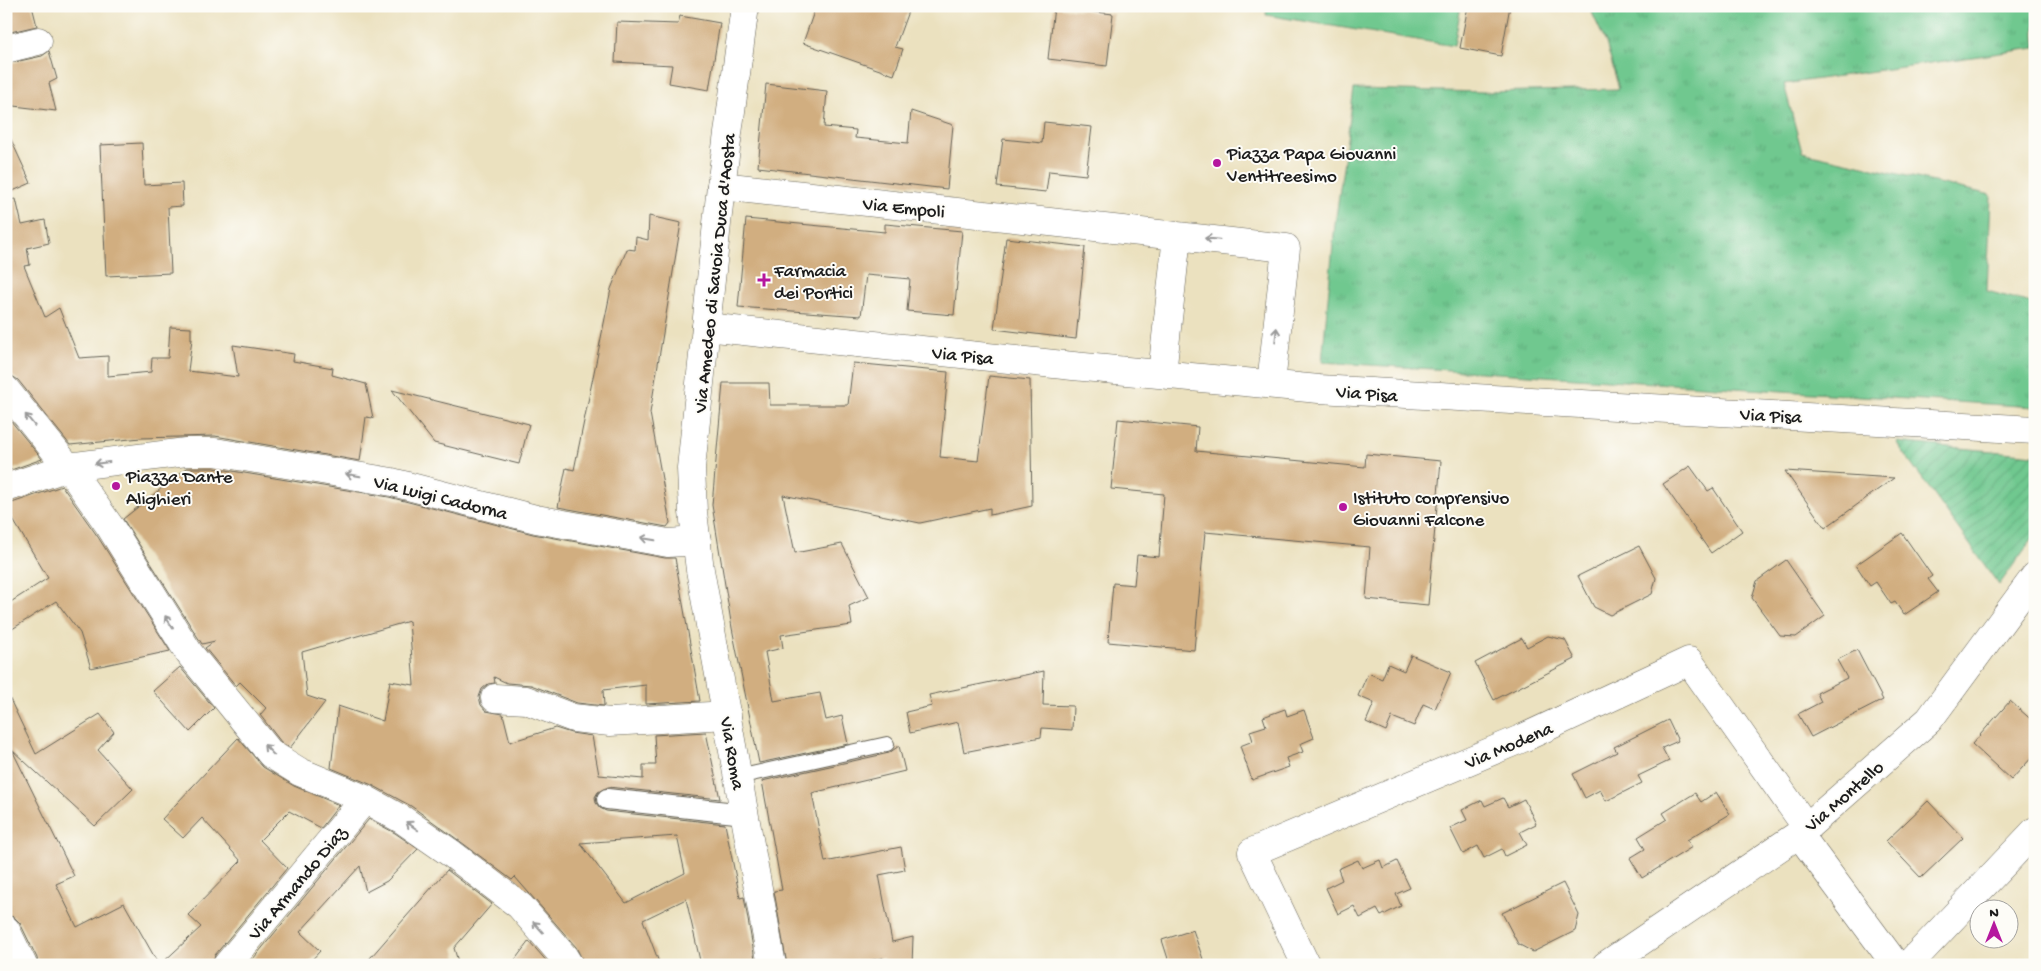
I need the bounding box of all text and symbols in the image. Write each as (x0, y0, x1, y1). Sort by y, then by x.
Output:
street label: Via Amedeo di Savoia Duca d'Aosta (690, 131, 743, 415)
place label: Piazza Papa Giovanni Ventitreesimo (1226, 144, 1396, 189)
marker: Piazza Papa Giovanni Ventitreesimo (1211, 157, 1223, 169)
street label: Via Empoli (860, 194, 946, 225)
one-way arrow (1204, 235, 1220, 244)
place label: Farmacia dei Portici (773, 261, 853, 306)
marker: Farmacia dei Portici (758, 274, 770, 286)
one-way arrow (1271, 328, 1281, 344)
street label: Via Pisa (930, 343, 996, 372)
street label: Via Pisa (1334, 382, 1400, 409)
street label: Via Pisa (1738, 404, 1804, 431)
one-way arrow (24, 414, 35, 427)
one-way arrow (95, 458, 111, 468)
place label: Piazza Dante Alighieri (125, 467, 233, 512)
one-way arrow (345, 470, 361, 480)
street label: Via Luigi Cadorna (370, 471, 511, 528)
marker: Piazza Dante Alighieri (110, 480, 122, 492)
place label: Istituto comprensivo Giovanni Falcone (1353, 488, 1509, 533)
marker: Istituto comprensivo Giovanni Falcone (1337, 501, 1349, 513)
one-way arrow (641, 534, 657, 543)
one-way arrow (164, 616, 174, 630)
street label: Via Roma (713, 714, 749, 793)
street label: Via Modena (1461, 718, 1558, 776)
one-way arrow (263, 744, 275, 756)
street label: Via Montello (1800, 757, 1890, 839)
one-way arrow (405, 821, 419, 831)
street label: Via Armando Diaz (244, 822, 353, 947)
north arrow (1968, 898, 2018, 948)
text: N (1989, 905, 1999, 922)
one-way arrow (532, 921, 544, 934)

